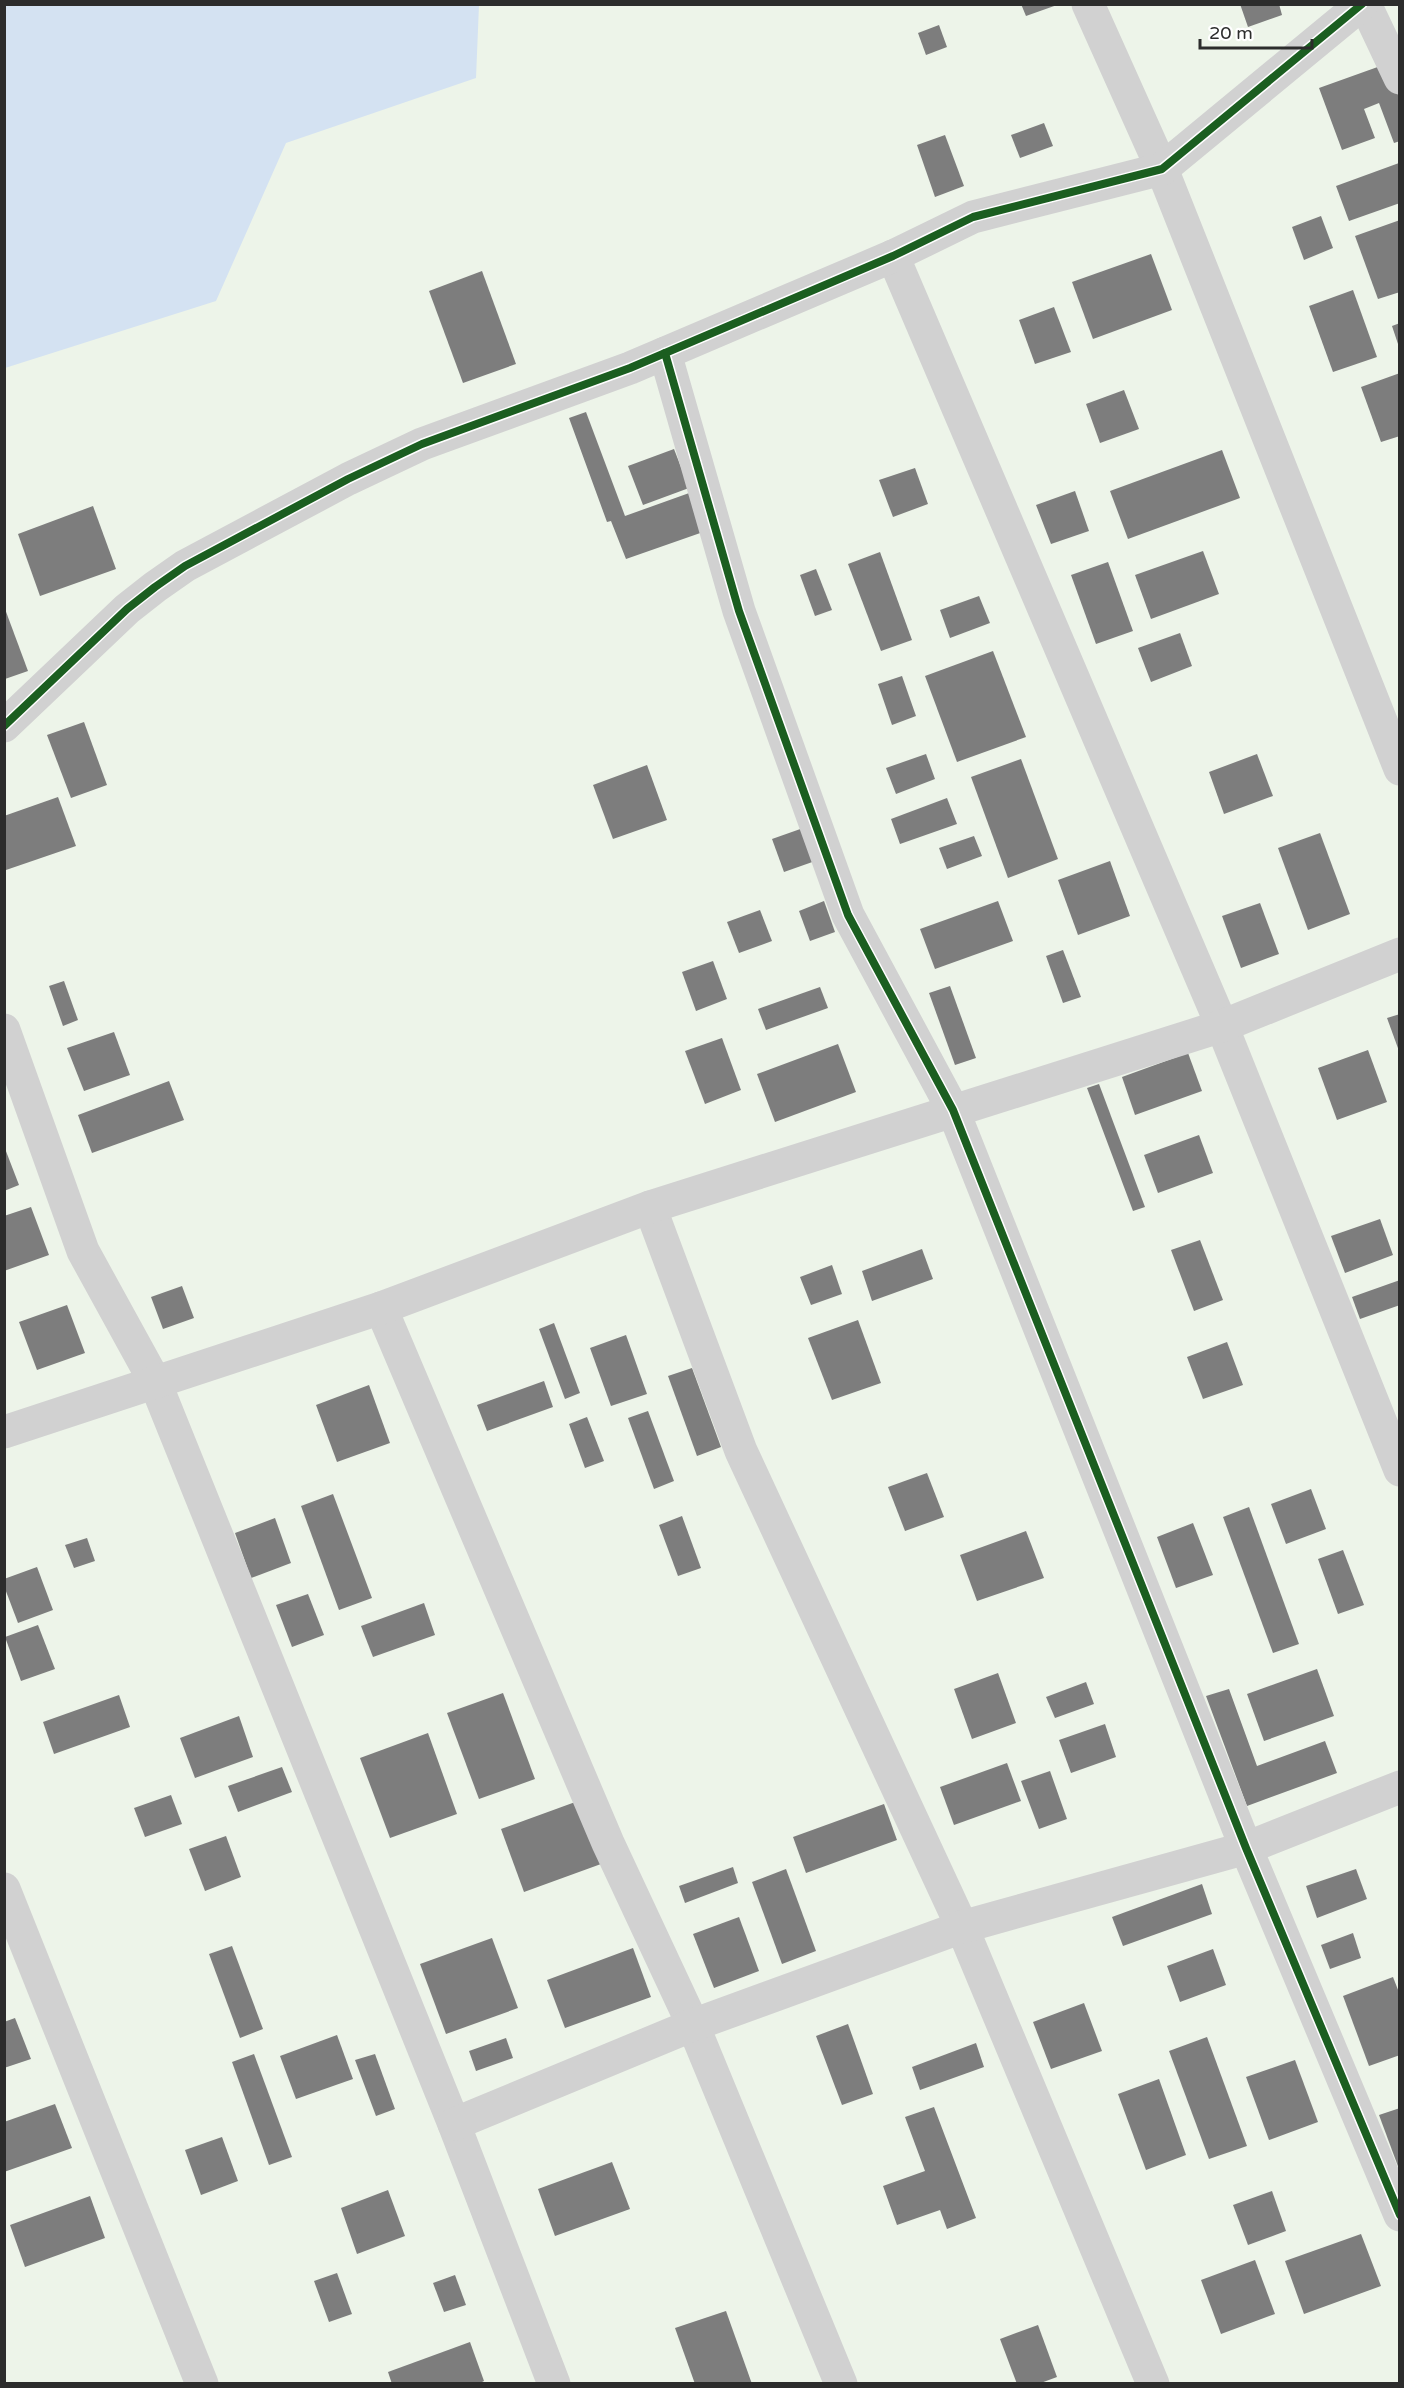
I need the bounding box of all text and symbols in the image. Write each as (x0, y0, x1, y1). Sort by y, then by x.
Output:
scale bar (1200, 12, 1312, 50)
text: 20 m (1209, 22, 1253, 44)

